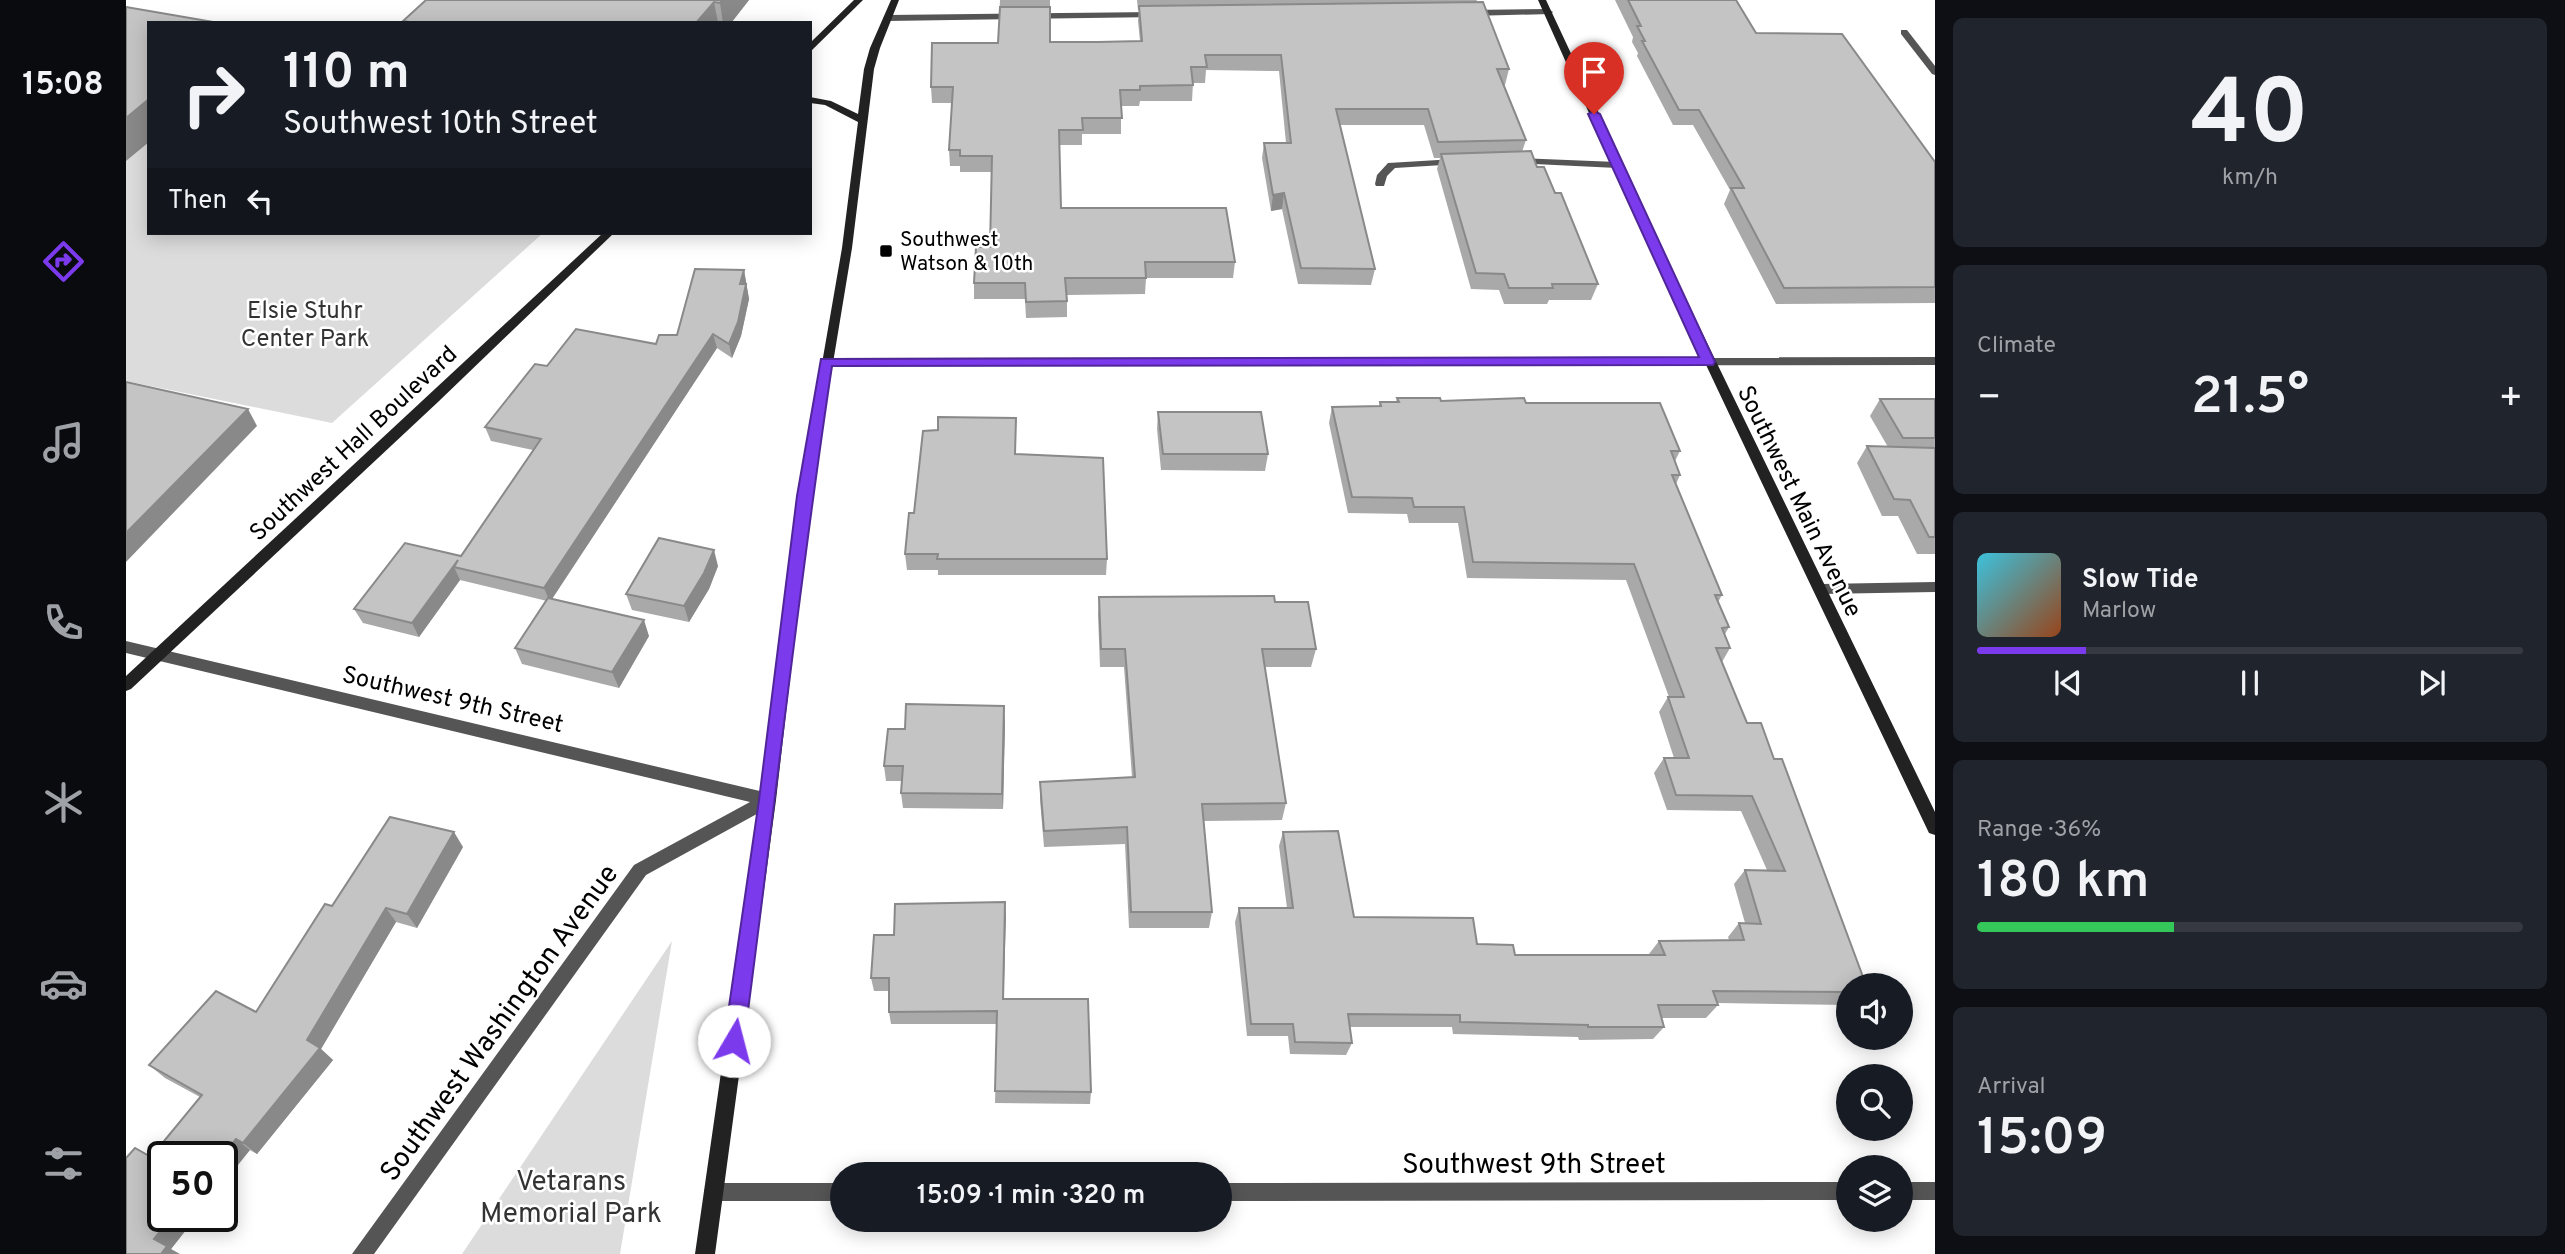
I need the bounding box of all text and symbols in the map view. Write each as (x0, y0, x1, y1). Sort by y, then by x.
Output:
pin (1564, 42, 1624, 114)
text: 110 m (283, 44, 410, 106)
icon: right (168, 49, 259, 140)
icon: arrive (1575, 53, 1613, 91)
text: 40 (2191, 61, 2309, 176)
text: 15:08 (22, 66, 104, 106)
text: Southwest 10th Street (283, 105, 598, 145)
text: km/h (2222, 164, 2278, 193)
icon: left (241, 182, 279, 220)
text: Then (168, 185, 227, 218)
place label: Southwest Watson & 10th (900, 227, 1033, 278)
icon: directions (39, 237, 88, 286)
marker: Southwest Watson & 10th (878, 243, 894, 259)
park label: Elsie Stuhr Center Park (241, 297, 369, 355)
text: Climate (1977, 332, 2056, 361)
street label: Southwest Hall Boulevard (244, 340, 465, 549)
text: 21.5° (2191, 366, 2309, 432)
text: − (1977, 375, 2002, 424)
text: + (2498, 375, 2523, 424)
street label: Southwest Main Avenue (1729, 381, 1867, 622)
icon: music (39, 418, 88, 467)
text: Slow Tide (2082, 564, 2199, 597)
text: Marlow (2082, 597, 2156, 626)
icon: phone (39, 598, 88, 647)
street label: Southwest 9th Street (339, 661, 566, 741)
icon: previous (2049, 664, 2087, 702)
icon: pause (2231, 664, 2269, 702)
icon: next (2413, 664, 2451, 702)
icon: climate (39, 778, 88, 827)
text: Range · 36% (1977, 816, 2101, 845)
text: 180 km (1977, 850, 2150, 916)
street label: Southwest Washington Avenue (373, 858, 628, 1189)
icon: car (39, 959, 88, 1008)
map controls (1836, 973, 1913, 1232)
button: sound (1836, 973, 1913, 1050)
position arrow (697, 1004, 771, 1078)
button: search (1836, 1064, 1913, 1141)
text: Arrival (1977, 1073, 2046, 1102)
text: 15:09 (1977, 1107, 2107, 1173)
icon: filters (39, 1139, 88, 1188)
speed limit sign: 50 (147, 1141, 238, 1232)
street label: Southwest 9th Street (1402, 1148, 1666, 1184)
button: layers (1836, 1155, 1913, 1232)
park label: Vetarans Memorial Park (480, 1165, 662, 1233)
text: 15:09 · 1 min · 320 m (917, 1180, 1145, 1213)

